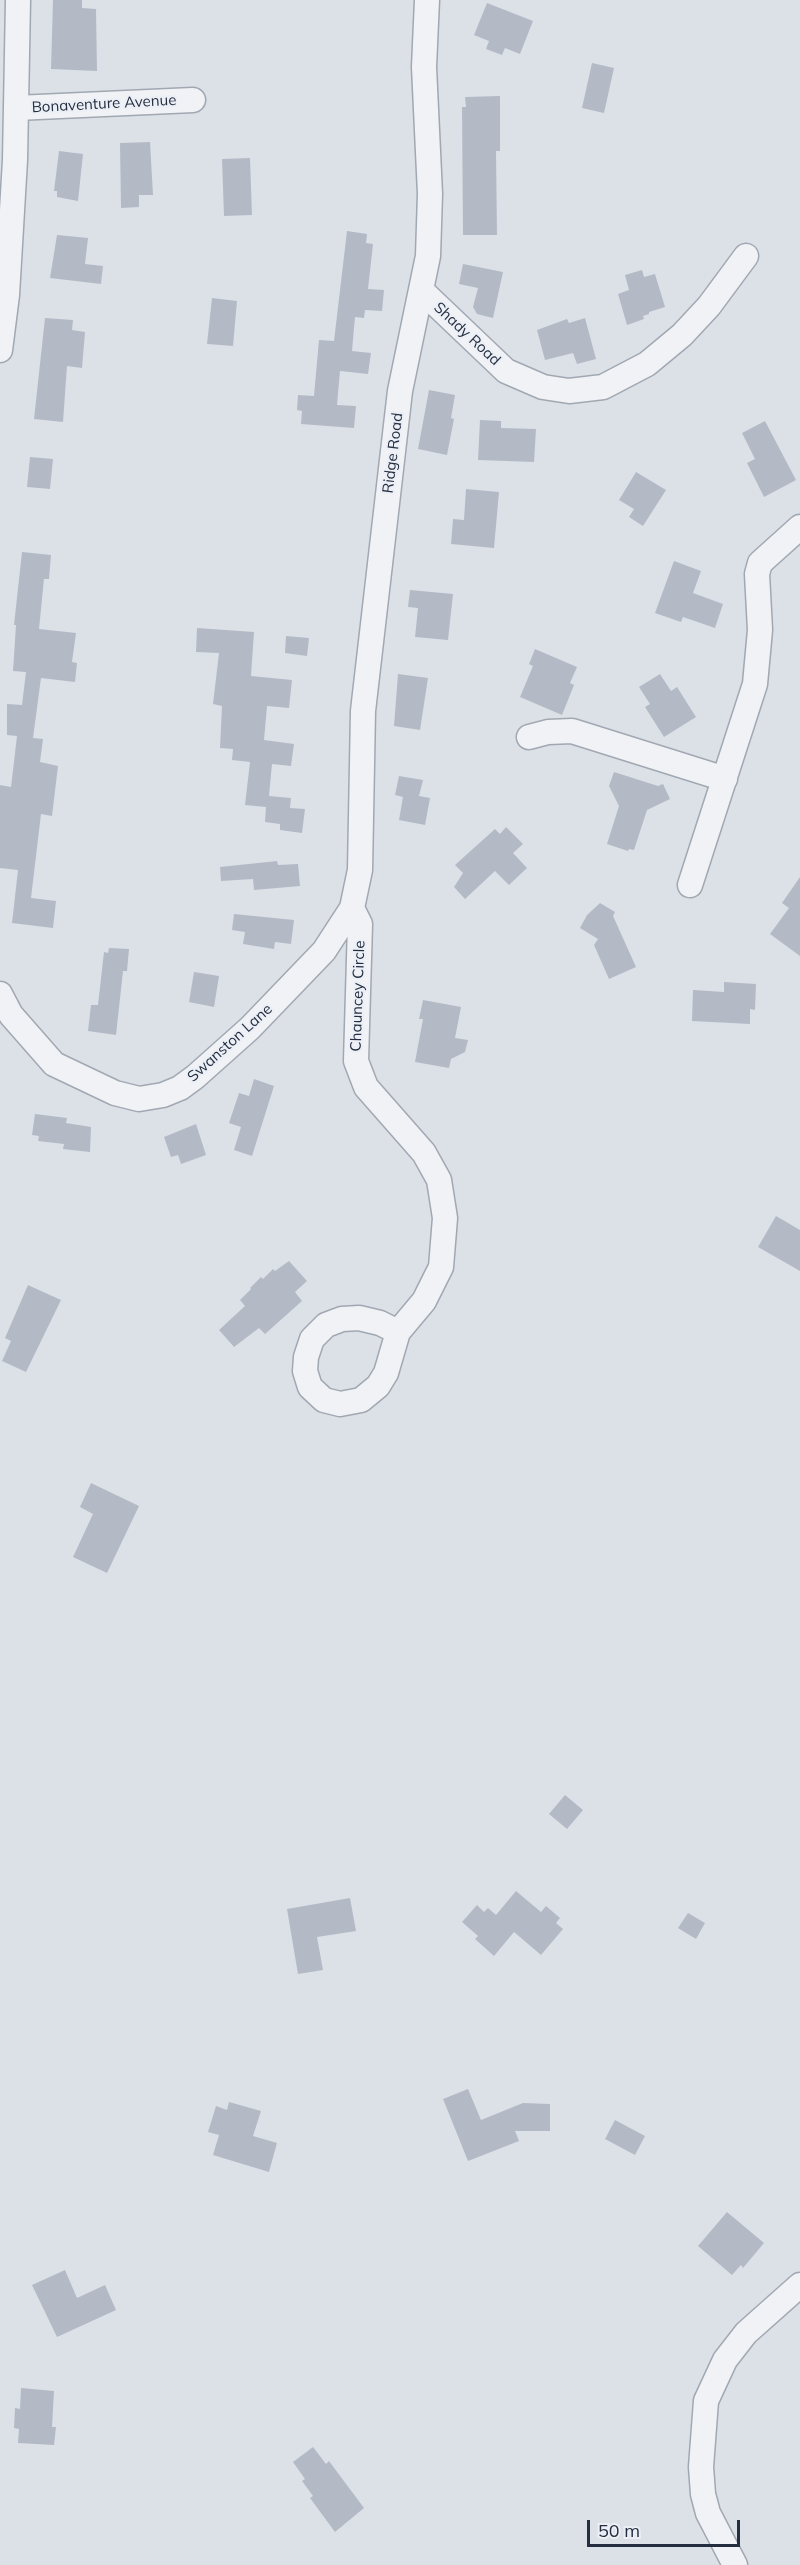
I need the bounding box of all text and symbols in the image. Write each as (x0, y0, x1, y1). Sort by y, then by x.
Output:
street label: Bonaventure Avenue (31, 91, 177, 117)
street label: Shady Road (430, 299, 504, 369)
street label: Ridge Road (379, 412, 407, 494)
street label: Chauncey Circle (347, 940, 369, 1052)
street label: Swanston Lane (184, 1000, 276, 1086)
scale bar (590, 2508, 743, 2546)
text: 50 m (598, 2519, 640, 2542)

